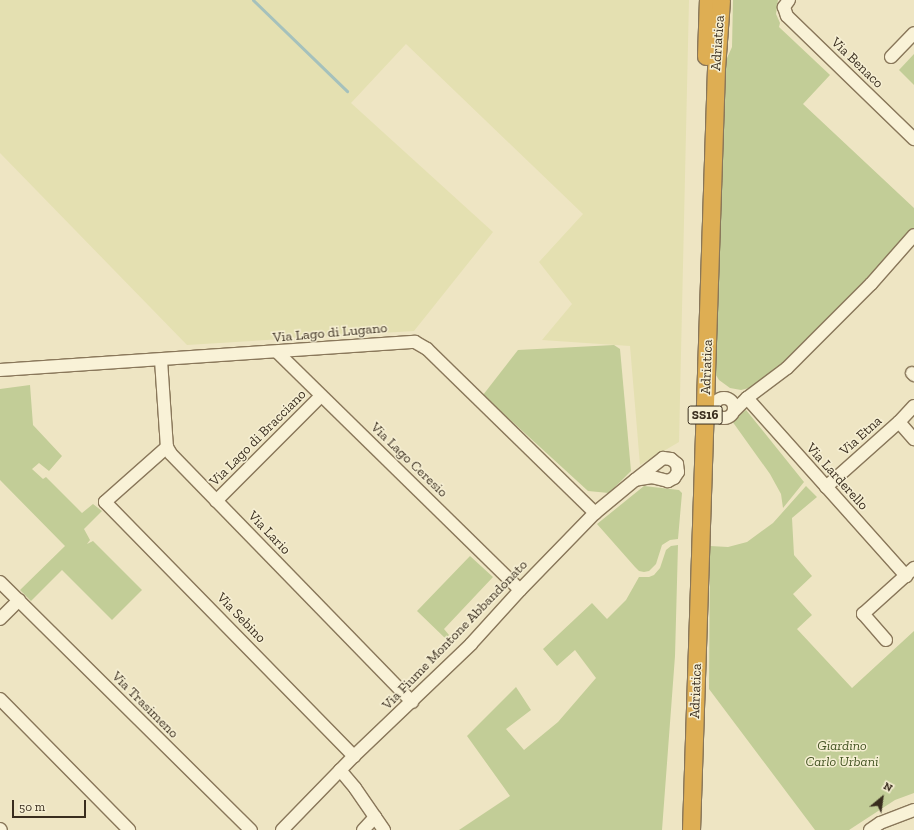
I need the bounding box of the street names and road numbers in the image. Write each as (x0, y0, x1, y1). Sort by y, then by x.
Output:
street label: Adriatica (708, 15, 728, 71)
street label: Via Benaco (827, 34, 887, 92)
street label: Via Lago di Lugano (272, 320, 388, 346)
street label: Adriatica (698, 339, 716, 395)
street label: Via Lago di Bracciano (206, 386, 310, 490)
road number: SS16 (687, 404, 723, 426)
street label: Via Etna (836, 413, 886, 459)
street label: Via Lago Ceresio (367, 419, 451, 501)
street label: Via Larderello (803, 440, 871, 514)
street label: Via Lario (244, 508, 294, 558)
street label: Via Fiume Montone Abbandonato (379, 556, 531, 714)
street label: Via Sebino (213, 589, 269, 647)
street label: Adriatica (687, 663, 705, 719)
street label: Via Trasimeno (108, 668, 182, 742)

